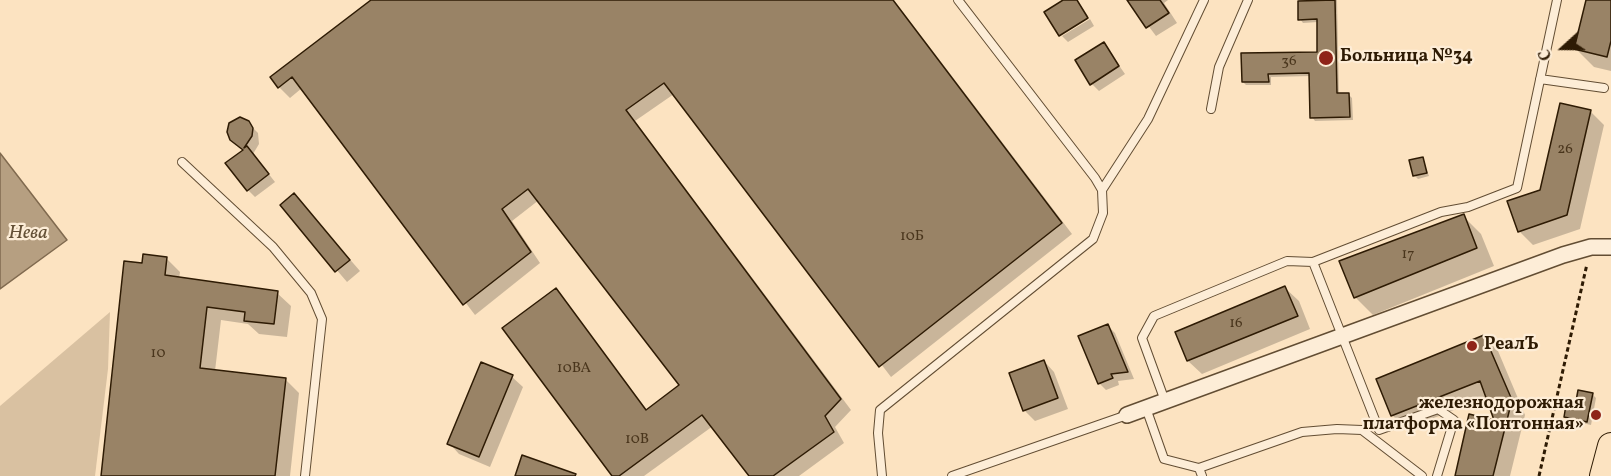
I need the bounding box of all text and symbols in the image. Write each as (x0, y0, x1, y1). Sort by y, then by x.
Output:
north arrow (1533, 18, 1593, 78)
text: С (1534, 46, 1558, 63)
place label: Больница №34 (1340, 47, 1473, 69)
marker: Больница №34 (1317, 49, 1335, 67)
house number: 36 (1281, 53, 1297, 71)
house number: 26 (1557, 141, 1573, 159)
water label: Нева (8, 222, 48, 246)
house number: 10Б (900, 228, 924, 246)
house number: 17 (1401, 246, 1415, 264)
house number: 16 (1229, 315, 1243, 333)
place label: РеалЪ (1484, 335, 1539, 357)
marker: РеалЪ (1465, 339, 1479, 353)
house number: 10 (151, 345, 165, 363)
house number: 10ВА (557, 360, 591, 378)
place label: железнодорожная платформа «Понтонная» (1363, 394, 1584, 436)
marker: железнодорожная платформа «Понтонная» (1589, 408, 1603, 422)
house number: 10В (625, 431, 649, 449)

